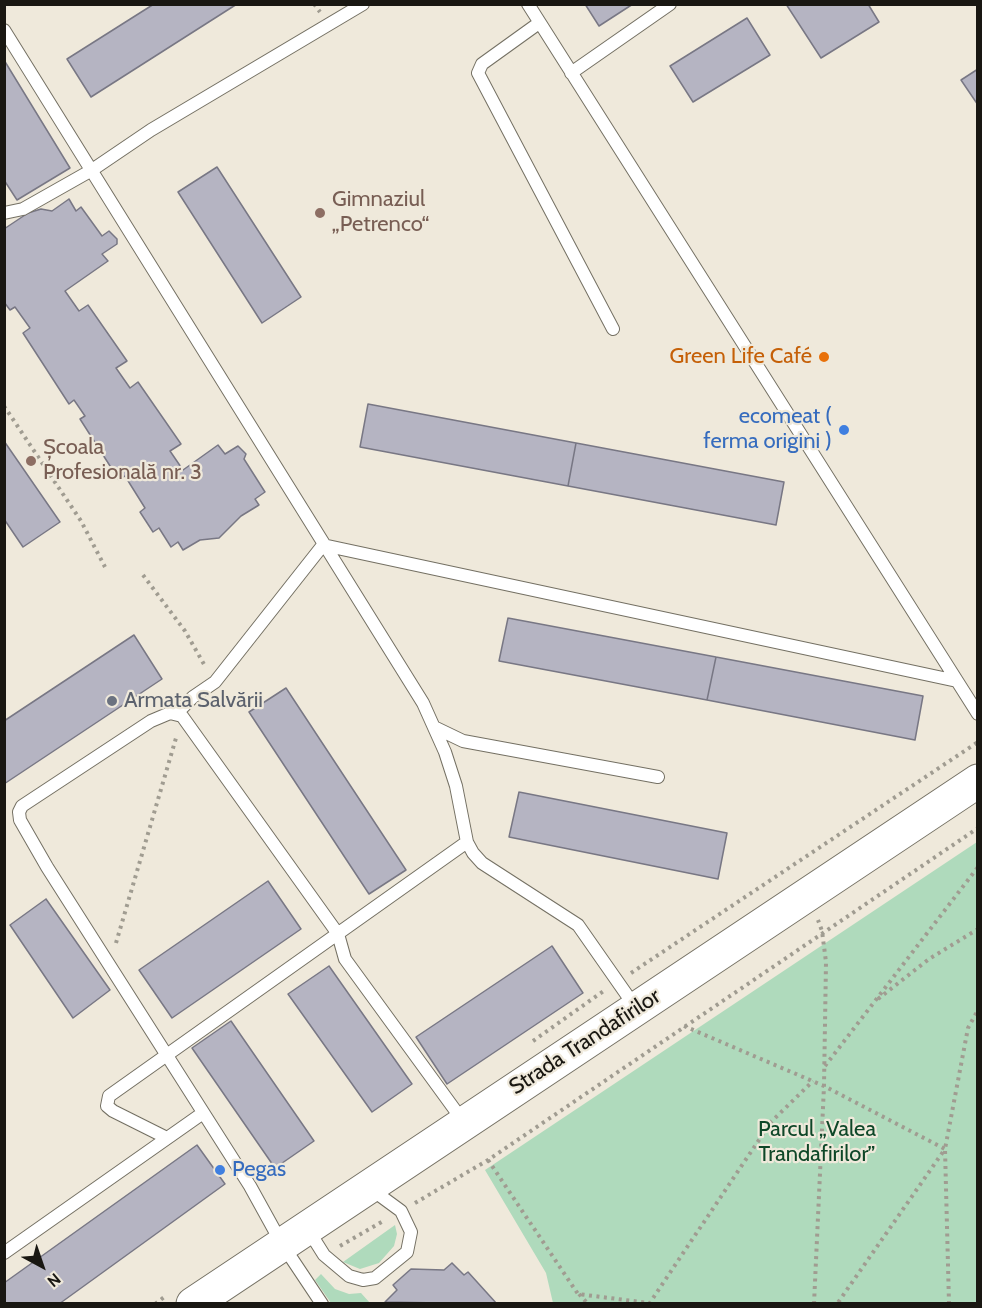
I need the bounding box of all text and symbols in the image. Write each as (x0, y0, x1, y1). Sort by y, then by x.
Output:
place label: Gimnaziul „Petrenco“ (332, 187, 429, 238)
marker: Gimnaziul „Petrenco“ (313, 206, 327, 220)
place label: Green Life Café (670, 344, 812, 370)
marker: Green Life Café (817, 350, 831, 364)
place label: ecomeat ( ferma origini ) (703, 404, 832, 456)
marker: ecomeat ( ferma origini ) (837, 423, 851, 437)
place label: Școala Profesională nr. 3 (43, 435, 202, 487)
marker: Școala Profesională nr. 3 (24, 454, 38, 468)
place label: Armata Salvării (124, 688, 263, 714)
marker: Armata Salvării (105, 694, 119, 708)
street label: Strada Trandafirilor (505, 983, 665, 1101)
park label: Parcul „Valea Trandafirilor” (758, 1117, 876, 1168)
place label: Pegas (232, 1157, 286, 1183)
marker: Pegas (213, 1163, 227, 1177)
north arrow (12, 1236, 72, 1296)
text: N (43, 1269, 64, 1291)

